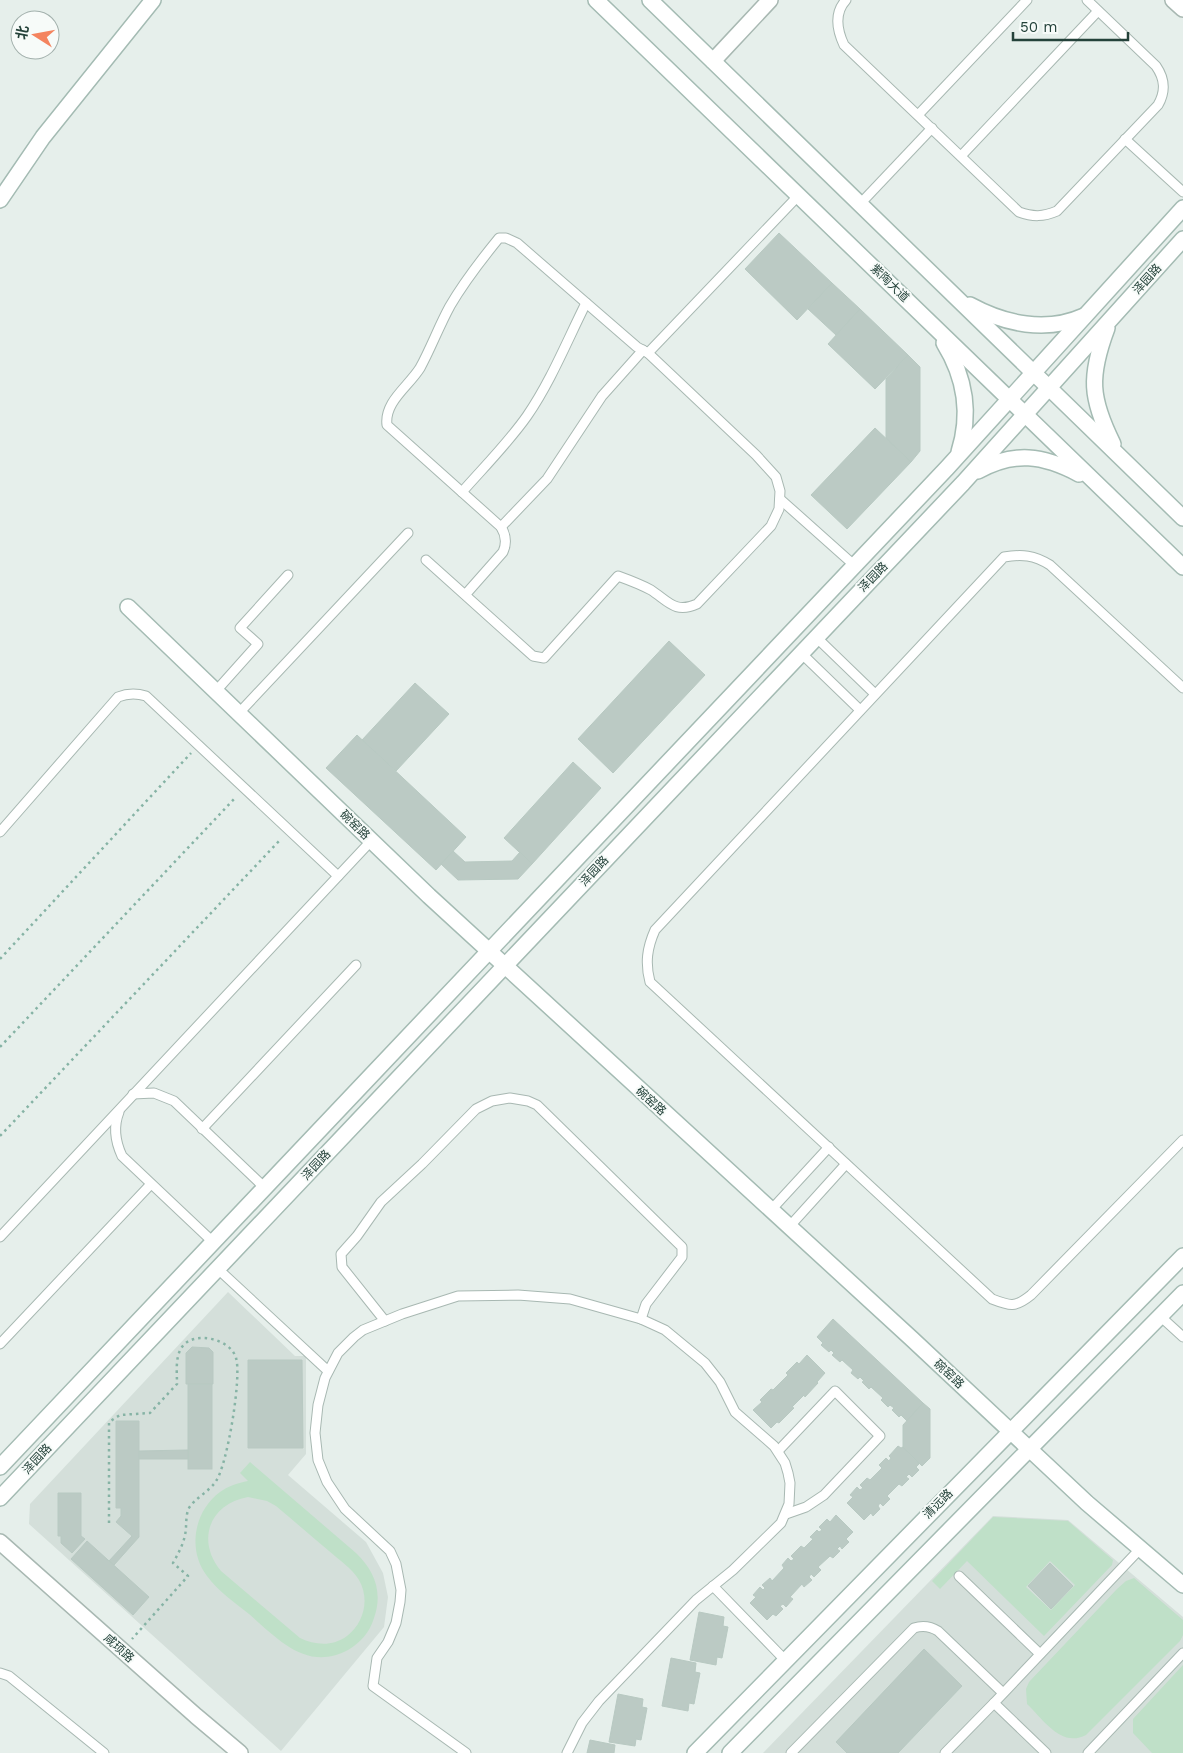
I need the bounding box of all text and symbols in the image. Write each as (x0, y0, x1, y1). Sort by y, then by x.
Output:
north arrow (10, 10, 60, 60)
scale bar (1013, 10, 1128, 42)
text: 50 m (1020, 18, 1057, 36)
text: 北 (13, 24, 31, 41)
street label: 紫陶大道 (868, 261, 912, 305)
street label: 泽园路 (1130, 261, 1164, 297)
street label: 泽园路 (855, 559, 891, 595)
street label: 碗窑路 (337, 807, 373, 843)
street label: 泽园路 (577, 853, 611, 889)
street label: 碗窑路 (633, 1084, 669, 1118)
street label: 泽园路 (299, 1147, 333, 1183)
street label: 碗窑路 (931, 1357, 967, 1391)
street label: 泽园路 (20, 1441, 54, 1477)
street label: 清远路 (920, 1486, 956, 1522)
street label: 咸顼路 (101, 1631, 137, 1665)

